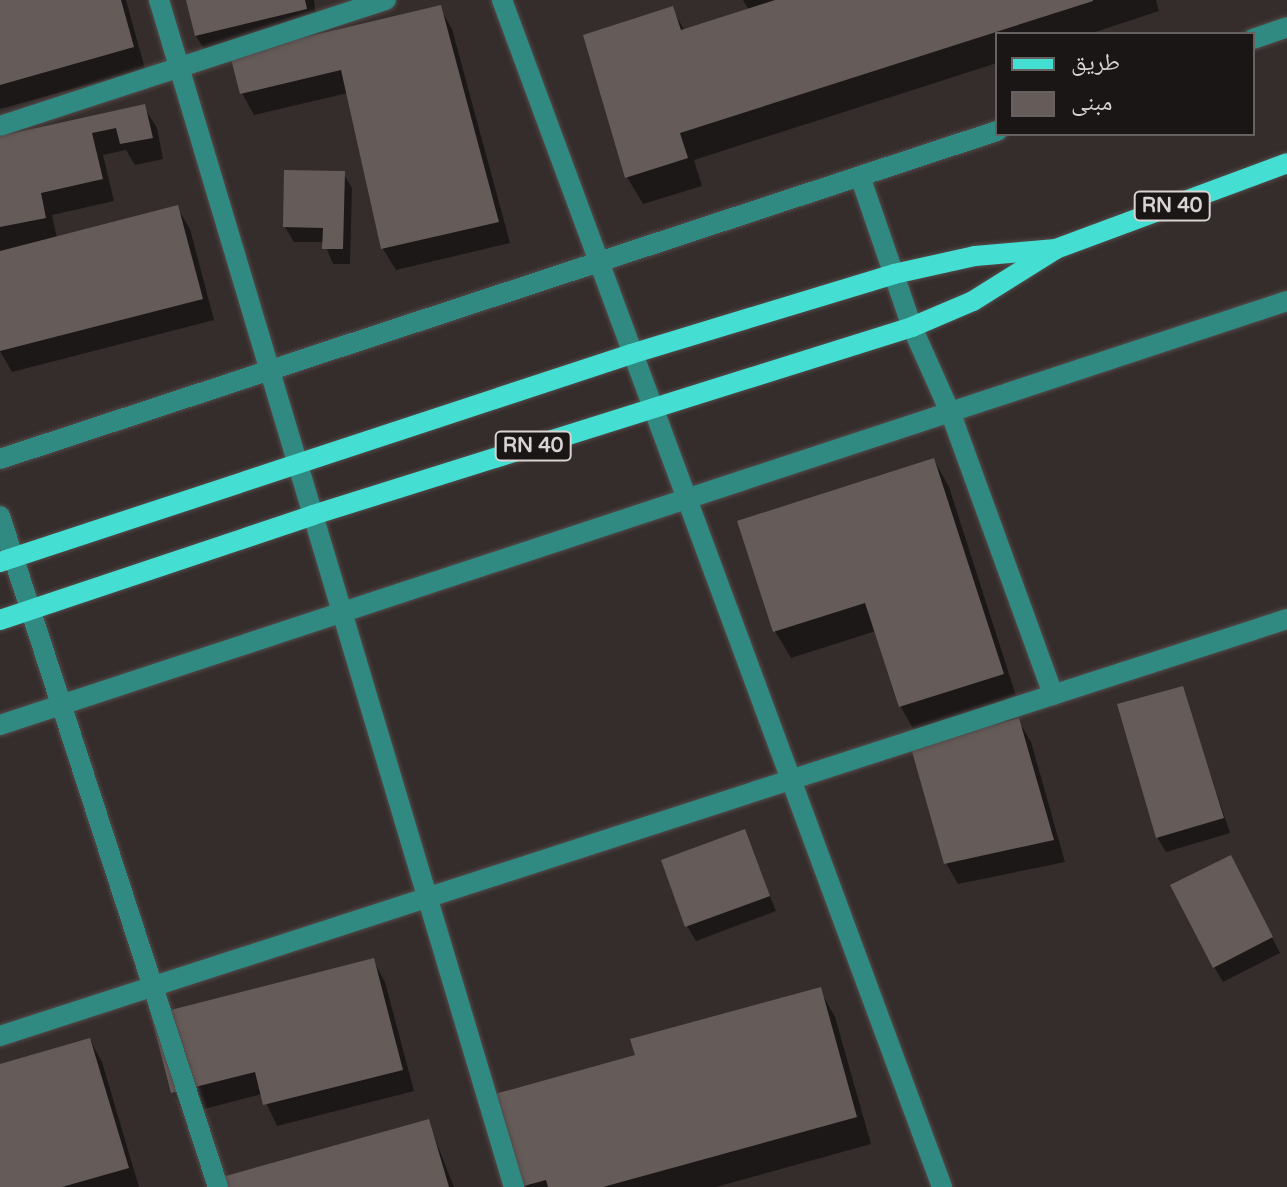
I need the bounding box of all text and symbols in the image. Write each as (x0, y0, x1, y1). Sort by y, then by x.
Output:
legend (995, 32, 1255, 136)
text: طريق (1071, 48, 1120, 77)
text: مبنى (1071, 88, 1112, 117)
road number: RN 40 (1132, 190, 1212, 222)
road number: RN 40 (493, 430, 573, 462)

